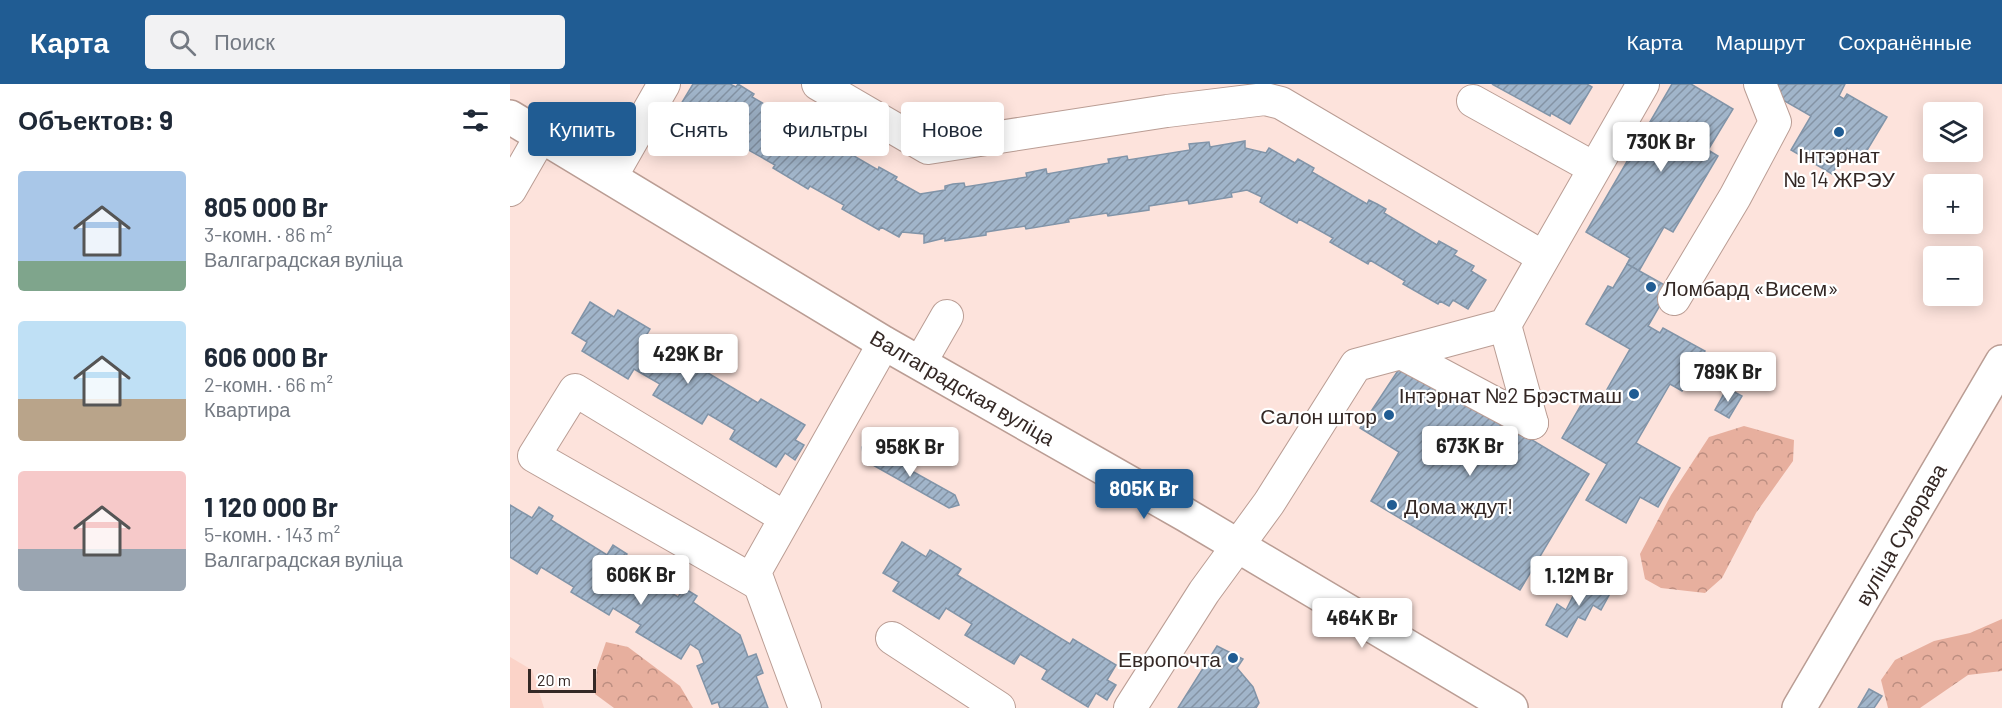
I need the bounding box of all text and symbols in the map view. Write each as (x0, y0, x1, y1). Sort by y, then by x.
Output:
search box (145, 15, 565, 69)
text: Карта (30, 25, 109, 59)
icon: search (166, 26, 199, 59)
text: Поиск (214, 28, 275, 54)
text: Карта (1627, 29, 1683, 54)
text: Маршрут (1716, 29, 1805, 54)
text: Сохранённые (1838, 29, 1972, 54)
chip: Купить (528, 102, 636, 156)
chip: Снять (648, 102, 749, 156)
chip: Фильтры (761, 102, 889, 156)
chip: Новое (901, 102, 1004, 156)
map controls (1923, 102, 1983, 306)
button: layers (1923, 102, 1983, 162)
text: Объектов: 9 (18, 104, 173, 135)
icon: filters (459, 104, 492, 137)
pin: 730K Br (1606, 122, 1716, 173)
marker: Інтэрнат № 14 ЖРЭУ (1832, 125, 1846, 139)
text: 730K Br (1627, 129, 1695, 153)
place label: Інтэрнат № 14 ЖРЭУ (1783, 142, 1895, 191)
button: + (1923, 174, 1983, 234)
text: 805 000 Br (204, 191, 328, 222)
icon: home (66, 195, 138, 267)
text: 3-комн. · 86 m² (204, 222, 333, 246)
button: − (1923, 246, 1983, 306)
text: Валгаградская вуліца (204, 247, 403, 271)
place label: Ломбард «Висем» (1663, 275, 1839, 300)
marker: Ломбард «Висем» (1644, 280, 1658, 294)
street label: Валгаградская вуліца (866, 324, 1060, 450)
pin: 429K Br (633, 334, 743, 385)
text: 606 000 Br (204, 341, 328, 372)
text: 429K Br (653, 341, 723, 365)
icon: home (66, 345, 138, 417)
pin: 789K Br (1673, 352, 1783, 403)
text: 789K Br (1694, 359, 1762, 383)
text: 2-комн. · 66 m² (204, 372, 333, 396)
place label: Інтэрнат №2 Брэстмаш (1399, 382, 1622, 407)
marker: Інтэрнат №2 Брэстмаш (1627, 387, 1641, 401)
text: Квартира (204, 397, 290, 421)
place label: Салон штор (1260, 403, 1377, 428)
marker: Салон штор (1382, 408, 1396, 422)
pin: 673K Br (1415, 426, 1525, 477)
pin: 958K Br (855, 427, 965, 478)
text: 673K Br (1436, 433, 1504, 457)
text: 958K Br (876, 434, 944, 458)
street label: вуліца Суворава (1849, 458, 1951, 609)
pin: 805K Br (1089, 469, 1199, 520)
text: 805K Br (1109, 476, 1179, 500)
text: 1 120 000 Br (204, 491, 338, 522)
place label: Дома ждут! (1404, 493, 1514, 518)
icon: home (66, 495, 138, 567)
marker: Дома ждут! (1385, 498, 1399, 512)
text: 5-комн. · 143 m² (204, 522, 340, 546)
text: Валгаградская вуліца (204, 547, 403, 571)
pin: 606K Br (586, 555, 696, 606)
pin: 1.12M Br (1517, 556, 1641, 607)
text: 606K Br (606, 562, 676, 586)
text: 1.12M Br (1544, 563, 1614, 587)
pin: 464K Br (1307, 598, 1417, 649)
text: 464K Br (1326, 605, 1398, 629)
place label: Европочта (1118, 646, 1221, 671)
marker: Европочта (1226, 651, 1240, 665)
scale bar (528, 666, 596, 694)
text: 20 m (537, 670, 571, 689)

